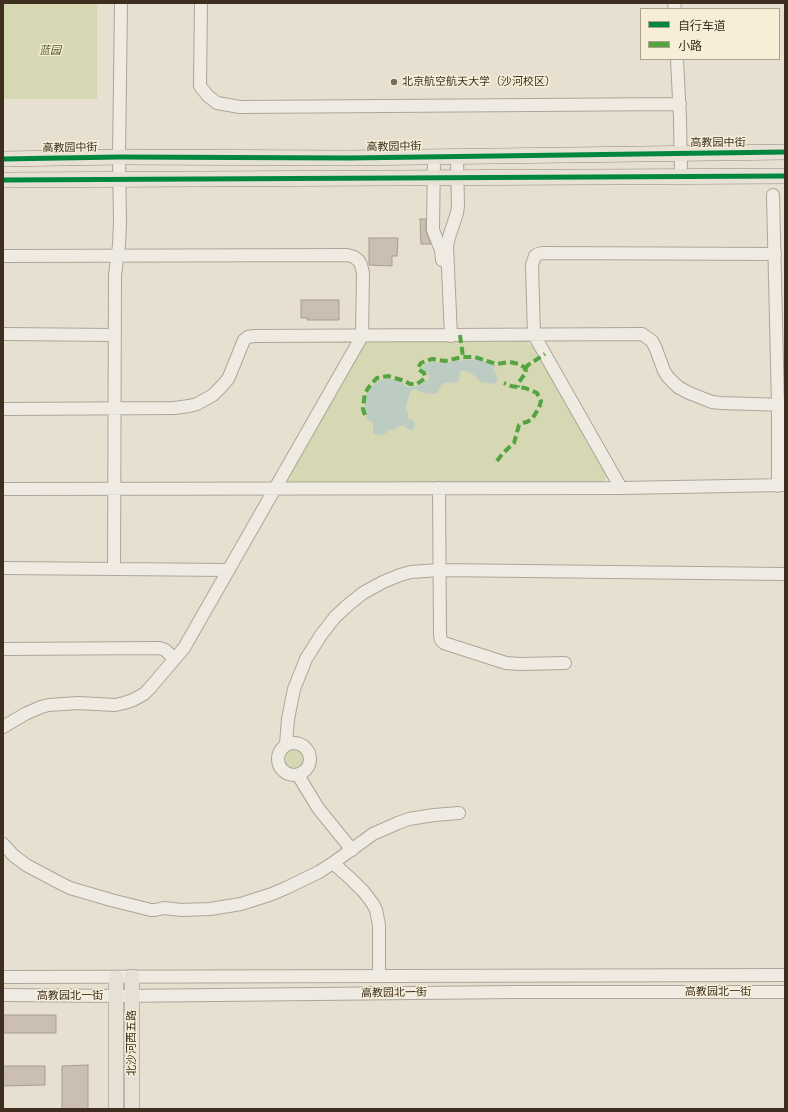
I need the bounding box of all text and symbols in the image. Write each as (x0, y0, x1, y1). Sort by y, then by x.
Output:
legend (640, 8, 780, 60)
text: 自行车道 (678, 18, 726, 33)
text: 小路 (678, 38, 702, 53)
park label: 蓝园 (39, 44, 61, 58)
place label: 北京航空航天大学（沙河校区） (402, 75, 556, 89)
marker: 北京航空航天大学（沙河校区） (389, 77, 399, 87)
street label: 高教园中街 (691, 136, 745, 150)
street label: 高教园中街 (366, 140, 422, 154)
street label: 高教园中街 (42, 141, 98, 155)
street label: 高教园北一街 (685, 985, 751, 999)
street label: 高教园北一街 (361, 986, 427, 1000)
street label: 高教园北一街 (37, 989, 103, 1003)
street label: 北沙河西五路 (125, 1010, 139, 1076)

